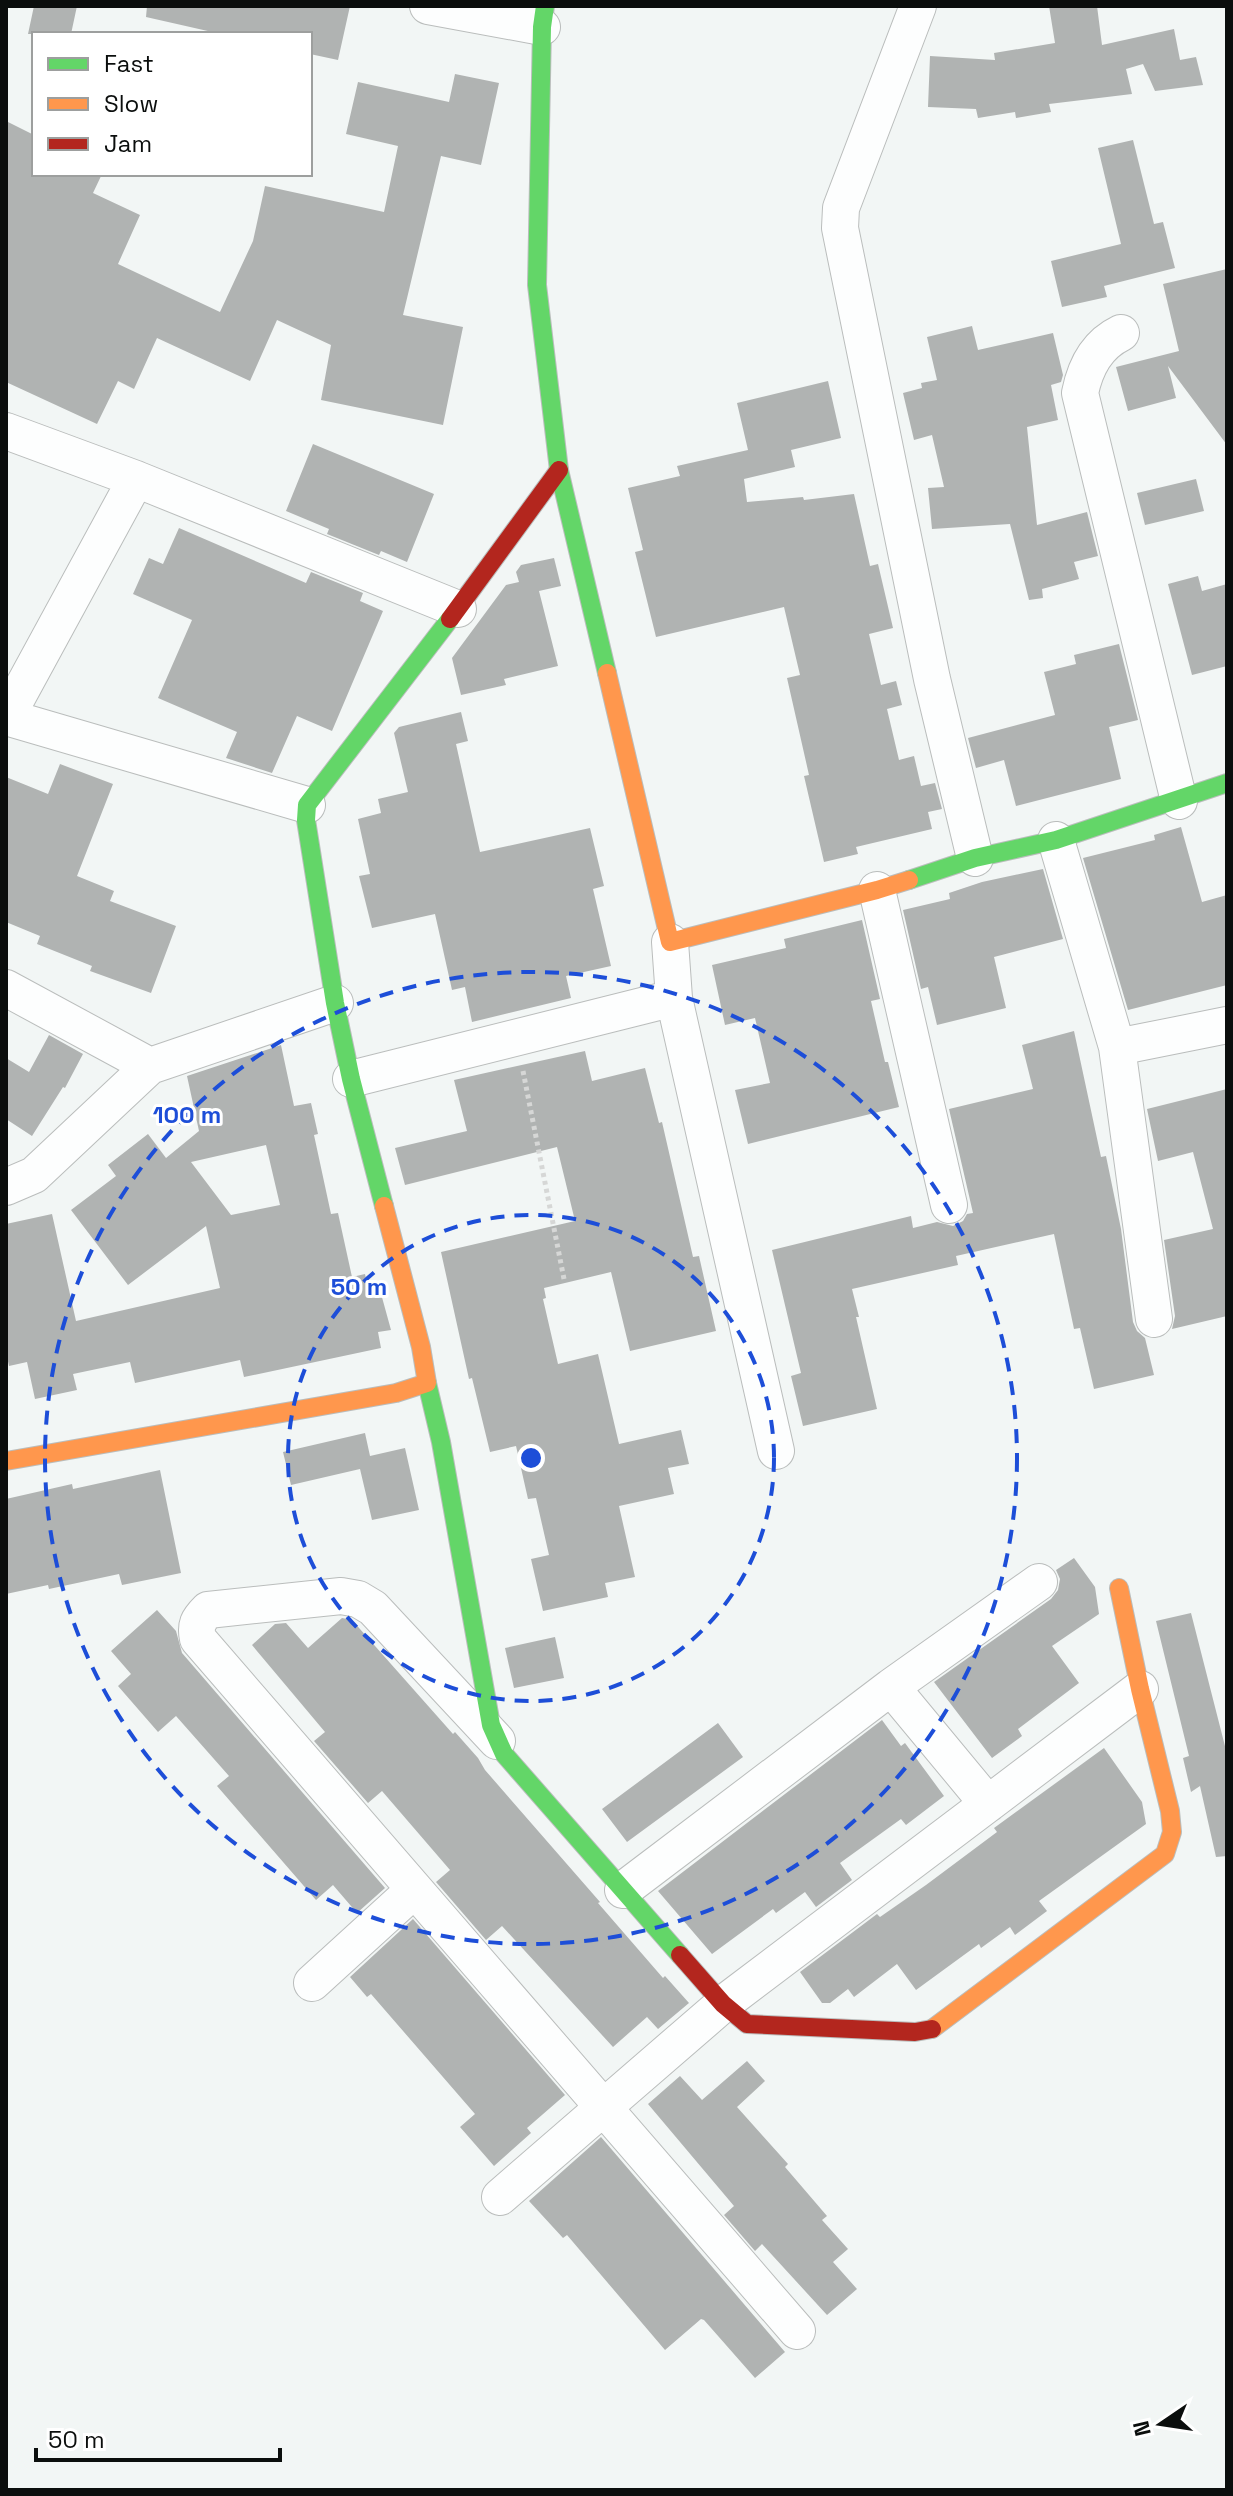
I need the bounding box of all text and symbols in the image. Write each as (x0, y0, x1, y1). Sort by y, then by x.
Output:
legend (32, 32, 312, 176)
text: Fast (104, 48, 154, 79)
text: Slow (104, 88, 158, 119)
text: Jam (104, 128, 152, 159)
text: 100 m (153, 1099, 221, 1130)
text: 50 m (331, 1271, 387, 1302)
centre of rings (517, 1444, 545, 1472)
north arrow (1121, 2384, 1201, 2464)
scale bar (36, 2412, 280, 2462)
text: N (1126, 2418, 1157, 2439)
text: 50 m (48, 2424, 105, 2455)

